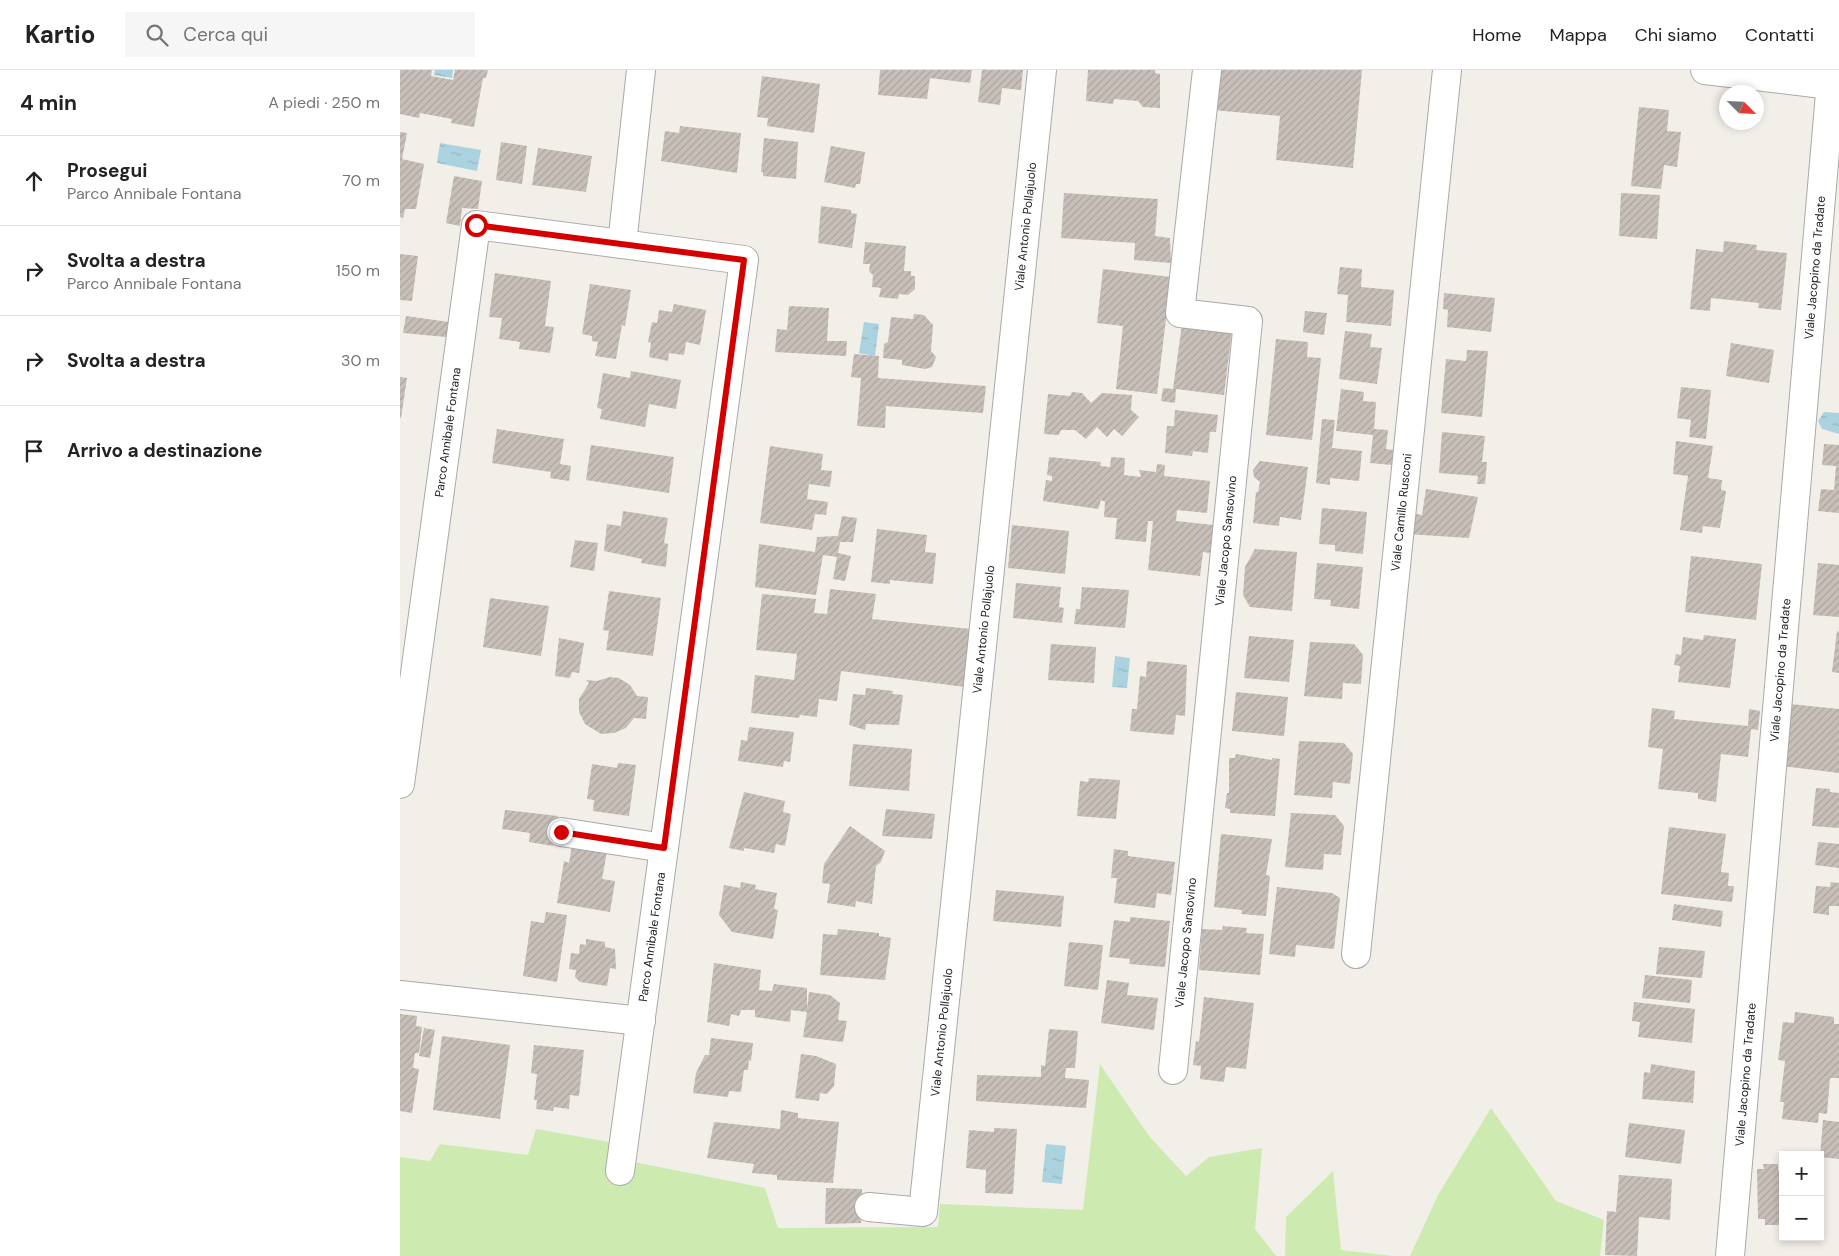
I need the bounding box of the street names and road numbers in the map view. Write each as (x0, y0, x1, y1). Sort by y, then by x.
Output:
street label: Viale Antonio Pollajuolo (1011, 161, 1040, 292)
street label: Viale Jacopino da Tradate (1801, 195, 1829, 340)
street label: Parco Annibale Fontana (431, 366, 465, 498)
street label: Viale Camillo Rusconi (1387, 452, 1415, 572)
street label: Viale Jacopo Sansovino (1212, 475, 1240, 607)
street label: Viale Antonio Pollajuolo (969, 564, 998, 694)
street label: Viale Jacopino da Tradate (1766, 598, 1795, 743)
street label: Parco Annibale Fontana (635, 871, 669, 1003)
street label: Viale Jacopo Sansovino (1171, 877, 1200, 1009)
street label: Viale Antonio Pollajuolo (927, 967, 956, 1097)
street label: Viale Jacopino da Tradate (1731, 1002, 1760, 1147)

